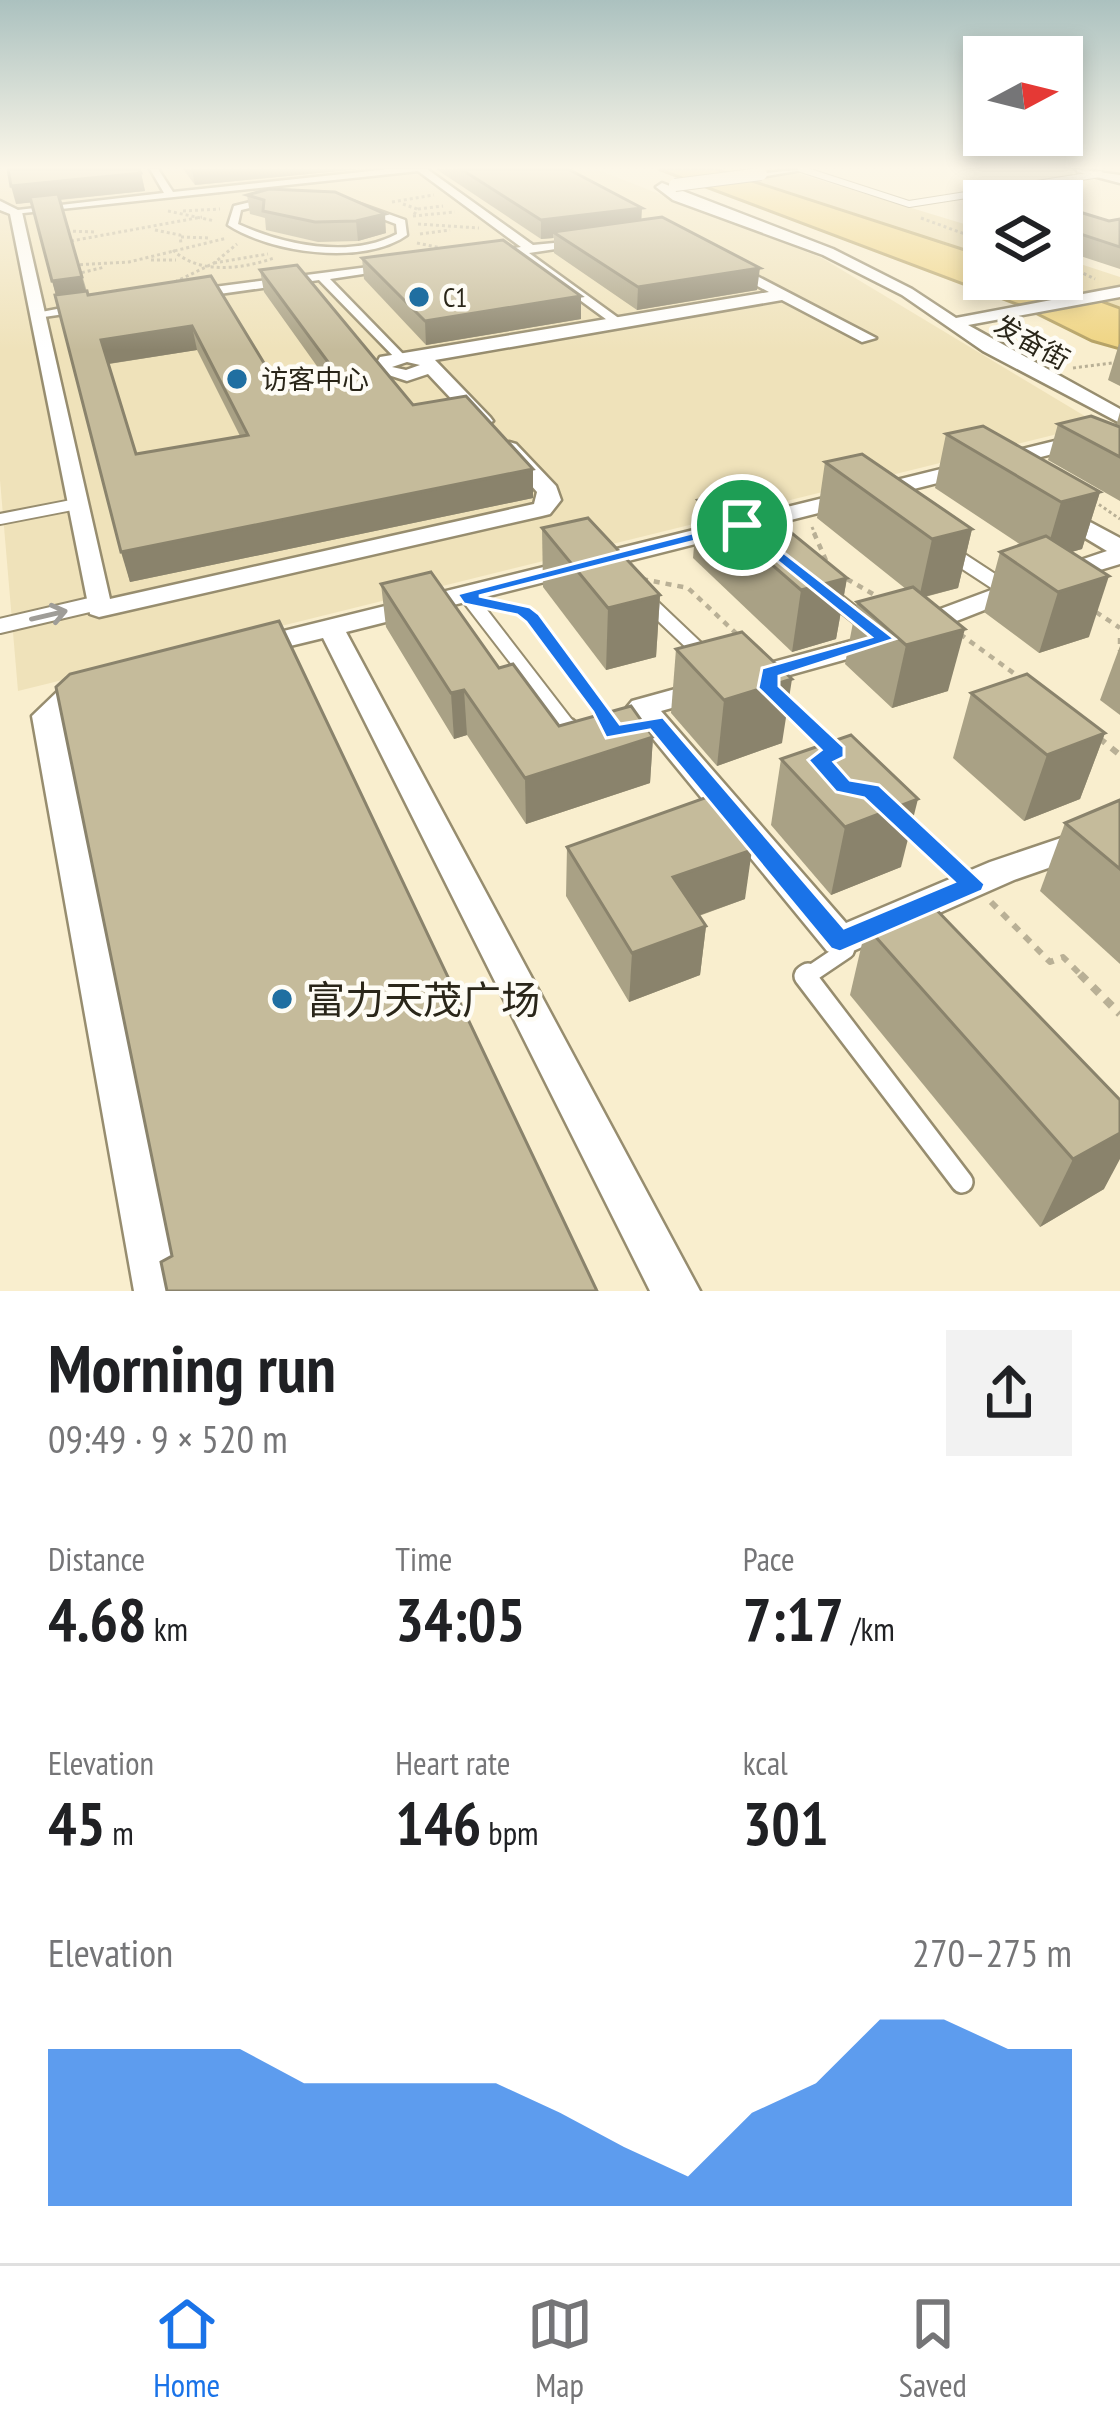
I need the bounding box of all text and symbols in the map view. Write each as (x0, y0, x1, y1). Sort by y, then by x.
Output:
north arrow (963, 36, 1083, 156)
map controls (963, 36, 1083, 300)
button: layers (963, 180, 1083, 300)
place label: C1 (443, 280, 468, 314)
marker: C1 (406, 284, 432, 310)
street label: 发奋街 (988, 307, 1076, 377)
place label: 访客中心 (261, 362, 369, 396)
marker: 访客中心 (224, 366, 250, 392)
pin (691, 474, 793, 576)
icon: arrive (709, 492, 775, 558)
one-way arrow (30, 602, 68, 625)
place label: 富力天茂广场 (306, 974, 540, 1025)
marker: 富力天茂广场 (269, 986, 295, 1012)
text: Morning run (48, 1325, 336, 1410)
button: share (946, 1330, 1072, 1456)
text: 09:49 · 9 × 520 m (48, 1413, 288, 1464)
text: Distance (48, 1537, 145, 1580)
text: Time (395, 1537, 452, 1580)
text: Pace (743, 1537, 795, 1580)
text: 4.68 (48, 1580, 147, 1658)
text: 34:05 (395, 1580, 525, 1658)
text: 7:17 (743, 1580, 844, 1658)
text: km (147, 1607, 188, 1650)
text: /km (844, 1607, 895, 1650)
text: Elevation (48, 1741, 154, 1784)
text: Heart rate (395, 1741, 510, 1784)
text: kcal (743, 1741, 788, 1784)
text: 45 (48, 1784, 105, 1862)
text: 146 (395, 1784, 481, 1862)
text: 301 (743, 1784, 829, 1862)
text: m (105, 1811, 134, 1854)
text: bpm (481, 1811, 539, 1854)
text: Elevation (48, 1927, 173, 1978)
text: 270–275 m (912, 1927, 1072, 1978)
tab: Home (153, 2291, 220, 2406)
tab: Map (527, 2291, 593, 2406)
tab: Saved (899, 2291, 967, 2406)

